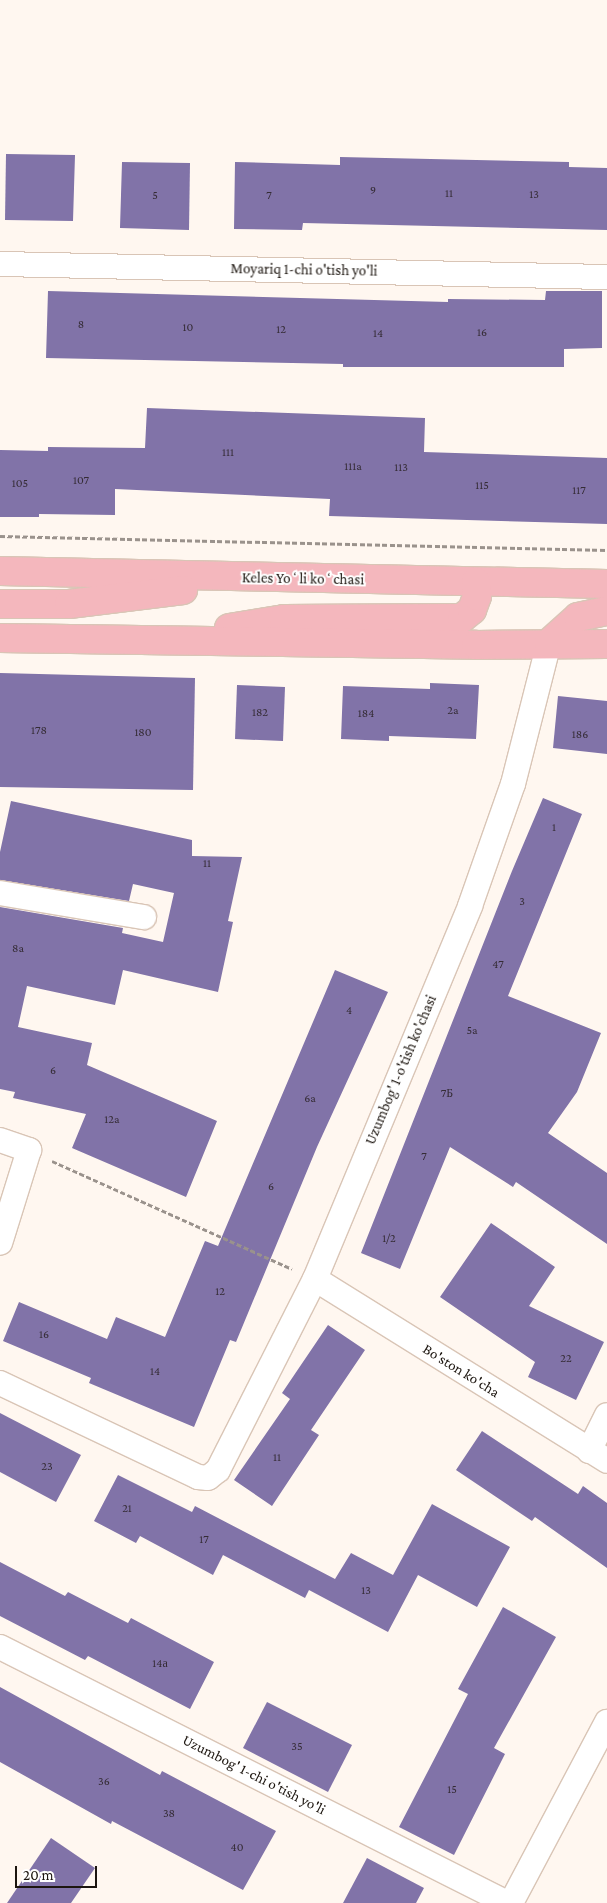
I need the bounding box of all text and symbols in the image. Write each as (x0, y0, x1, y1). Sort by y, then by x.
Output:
house number: 9 (370, 184, 376, 198)
house number: 11 (445, 187, 453, 201)
house number: 13 (529, 188, 539, 202)
house number: 5 (152, 189, 158, 203)
house number: 7 (266, 189, 272, 203)
street label: Moyariq 1-chi o'tish yo'li (230, 260, 378, 280)
house number: 8 (78, 318, 84, 332)
house number: 10 (183, 321, 193, 335)
house number: 12 (276, 323, 286, 337)
house number: 16 (477, 326, 487, 340)
house number: 14 (373, 327, 383, 341)
house number: 111 (222, 446, 234, 460)
house number: 111a (344, 460, 362, 474)
house number: 113 (394, 461, 408, 475)
house number: 107 (73, 474, 89, 488)
house number: 105 (12, 477, 28, 491)
house number: 115 (475, 479, 489, 493)
house number: 117 (572, 484, 586, 498)
street label: Keles Yoʻli koʻchasi (242, 569, 364, 589)
house number: 2a (447, 704, 459, 718)
house number: 182 (252, 706, 268, 720)
house number: 184 (358, 707, 374, 721)
house number: 178 (31, 724, 47, 738)
house number: 180 (134, 726, 152, 740)
house number: 186 (572, 728, 588, 742)
house number: 1 (552, 821, 556, 835)
house number: 11 (203, 857, 211, 871)
house number: 3 (519, 895, 525, 909)
house number: 8a (12, 942, 24, 956)
house number: 47 (492, 958, 504, 972)
street label: Uzumbog' 1-o'tish ko'chasi (361, 993, 441, 1147)
house number: 4 (346, 1004, 352, 1018)
house number: 5a (466, 1024, 478, 1038)
house number: 6 (50, 1064, 56, 1078)
house number: 7Б (441, 1087, 453, 1101)
house number: 6a (304, 1092, 316, 1106)
house number: 12a (104, 1113, 120, 1127)
house number: 7 (421, 1150, 427, 1164)
house number: 6 (268, 1180, 274, 1194)
house number: 1/2 (382, 1232, 396, 1246)
house number: 12 (215, 1285, 225, 1299)
house number: 16 (39, 1328, 49, 1342)
street label: Bo'ston ko'cha (419, 1340, 503, 1402)
house number: 22 (560, 1352, 572, 1366)
house number: 14 (150, 1365, 160, 1379)
house number: 11 (273, 1451, 281, 1465)
house number: 23 (41, 1460, 53, 1474)
house number: 21 (122, 1502, 132, 1516)
house number: 17 (199, 1533, 209, 1547)
house number: 13 (361, 1584, 371, 1598)
house number: 14а (152, 1657, 168, 1671)
street label: Uzumbog' 1-chi o'tish yo'li (179, 1731, 329, 1819)
house number: 35 (291, 1740, 303, 1754)
house number: 36 (98, 1775, 110, 1789)
house number: 15 (447, 1783, 457, 1797)
house number: 38 (163, 1807, 175, 1821)
house number: 40 (231, 1841, 243, 1855)
scale bar (18, 1856, 100, 1888)
text: 20 m (23, 1867, 54, 1883)

